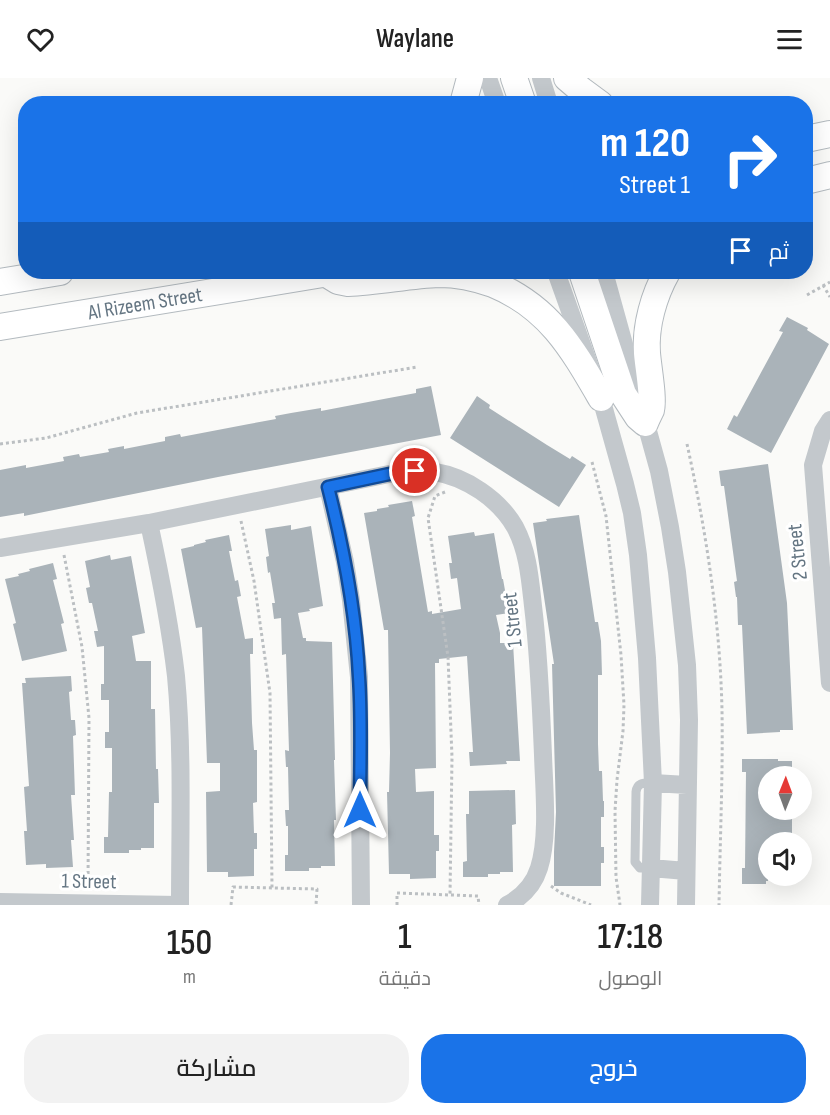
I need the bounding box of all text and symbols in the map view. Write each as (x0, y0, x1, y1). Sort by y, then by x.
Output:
icon: heart (24, 23, 57, 56)
text: Waylane (376, 23, 454, 55)
icon: menu (773, 23, 806, 56)
text: 120 m (600, 118, 690, 169)
icon: right (711, 120, 789, 198)
text: 1 Street (619, 169, 690, 201)
icon: arrive (724, 234, 757, 267)
text: ثم (769, 239, 789, 266)
street label: Al Rizeem Street (85, 282, 204, 326)
pin (389, 445, 440, 496)
icon: arrive (398, 454, 431, 487)
street label: 2 Street (782, 523, 813, 581)
street label: 1 Street (497, 591, 528, 649)
north arrow (758, 766, 812, 820)
map controls (758, 766, 812, 886)
position arrow (328, 778, 392, 842)
button: sound (758, 832, 812, 886)
street label: 1 Street (61, 869, 117, 894)
text: 1 (398, 916, 412, 959)
text: 17:18 (598, 916, 663, 959)
text: 150 (167, 922, 212, 965)
text: m (183, 965, 196, 989)
text: دقيقة (379, 967, 431, 991)
text: الوصول (599, 967, 662, 991)
button: مشاركة (24, 1034, 409, 1103)
button: خروج (421, 1034, 806, 1103)

